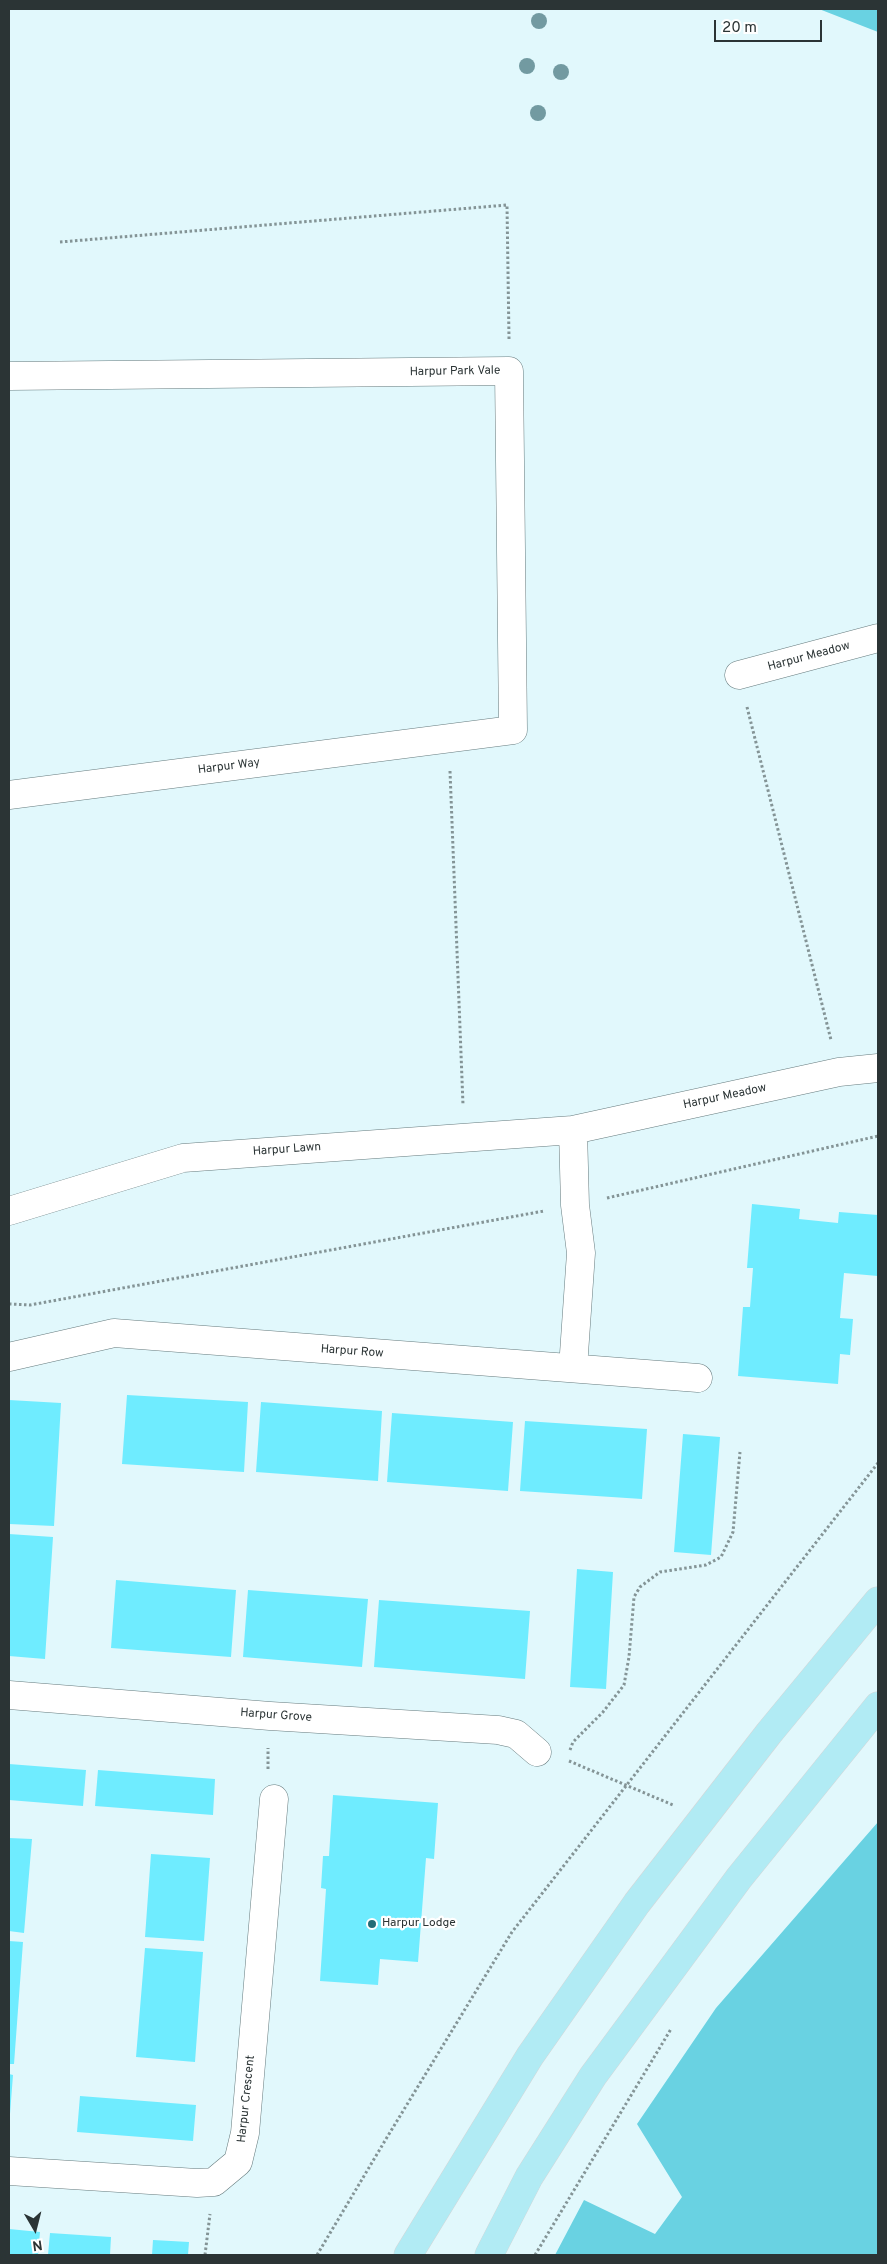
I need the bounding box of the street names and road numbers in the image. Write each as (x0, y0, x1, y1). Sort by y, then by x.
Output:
street label: Harpur Park Vale (410, 364, 500, 380)
street label: Harpur Meadow (766, 639, 852, 675)
street label: Harpur Way (197, 756, 261, 778)
street label: Harpur Meadow (682, 1081, 768, 1113)
street label: Harpur Lawn (252, 1140, 322, 1160)
street label: Harpur Row (320, 1343, 384, 1361)
street label: Harpur Grove (240, 1706, 312, 1726)
street label: Harpur Crescent (235, 2054, 259, 2144)

